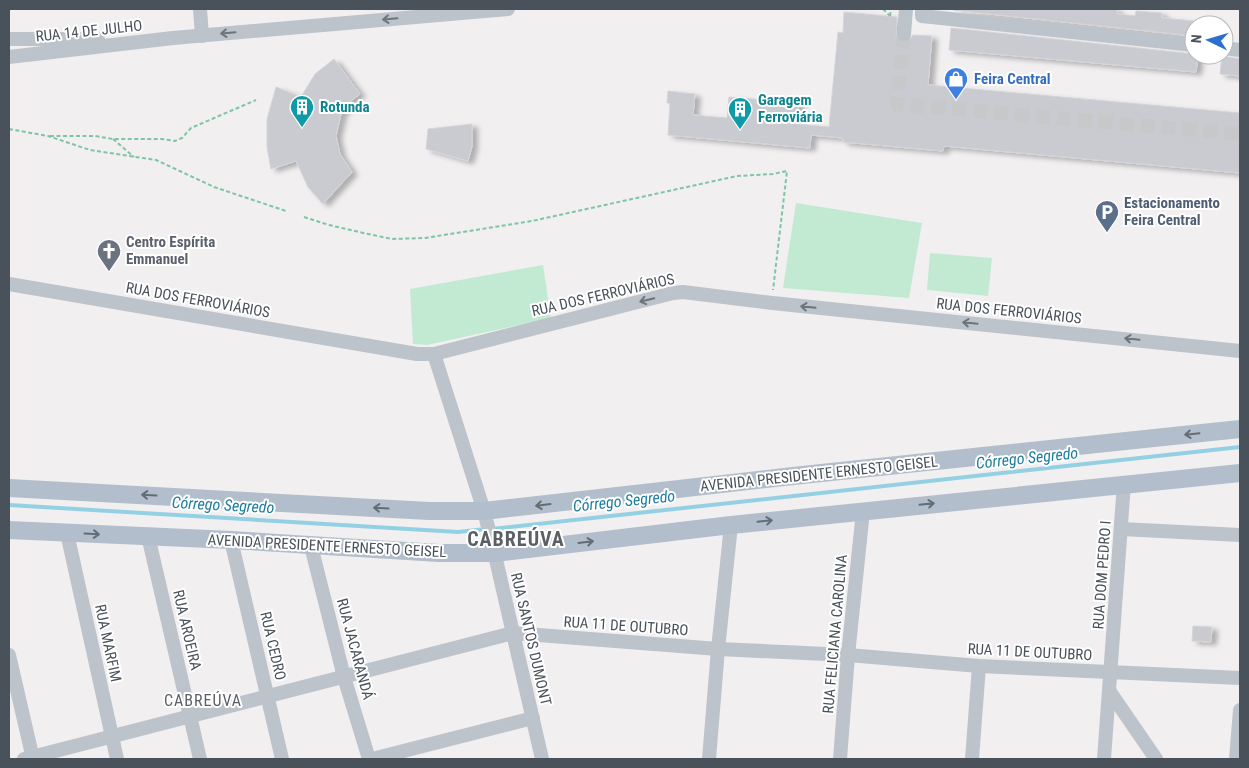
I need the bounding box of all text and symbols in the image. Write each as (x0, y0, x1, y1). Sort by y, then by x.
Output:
one-way arrow (382, 14, 398, 24)
north arrow (1184, 15, 1234, 65)
street label: RUA 14 DE JULHO (35, 16, 143, 46)
one-way arrow (220, 29, 236, 38)
text: N (1188, 34, 1204, 44)
shop icon: Feira Central (943, 66, 969, 100)
place label: Feira Central (974, 70, 1051, 88)
place label: Garagem Ferroviária (758, 91, 823, 126)
building icon: Rotunda (289, 94, 315, 128)
building icon: Garagem Ferroviária (727, 96, 753, 130)
place label: Rotunda (320, 98, 370, 116)
place label: Estacionamento Feira Central (1124, 194, 1220, 229)
parking icon: Estacionamento Feira Central (1094, 199, 1120, 233)
place label: Centro Espírita Emmanuel (126, 233, 215, 268)
church icon: Centro Espírita Emmanuel (96, 238, 122, 272)
street label: RUA DOS FERROVIÁRIOS (530, 270, 676, 320)
street label: RUA DOS FERROVIÁRIOS (125, 278, 272, 322)
street label: RUA DOS FERROVIÁRIOS (935, 294, 1083, 328)
one-way arrow (640, 296, 656, 305)
one-way arrow (801, 302, 817, 312)
one-way arrow (962, 318, 978, 328)
one-way arrow (1124, 334, 1140, 344)
one-way arrow (1184, 429, 1200, 439)
water label: Córrego Segredo (975, 443, 1079, 473)
street label: AVENIDA PRESIDENTE ERNESTO GEISEL (699, 453, 939, 495)
water label: Córrego Segredo (572, 486, 676, 516)
one-way arrow (141, 491, 157, 500)
water label: Córrego Segredo (171, 493, 275, 517)
one-way arrow (918, 499, 934, 509)
one-way arrow (535, 500, 551, 510)
one-way arrow (373, 504, 389, 513)
one-way arrow (757, 516, 773, 526)
street label: RUA DOM PEDRO I (1089, 520, 1115, 630)
district label: CABREÚVA (467, 527, 565, 551)
one-way arrow (84, 529, 100, 539)
street label: AVENIDA PRESIDENTE ERNESTO GEISEL (207, 531, 447, 561)
one-way arrow (578, 537, 594, 547)
street label: RUA FELICIANA CAROLINA (819, 553, 851, 714)
street label: RUA SANTOS DUMONT (507, 571, 555, 707)
street label: RUA AROEIRA (169, 588, 205, 672)
street label: RUA JACARANDÁ (333, 596, 377, 702)
street label: RUA MARFIM (91, 603, 125, 683)
street label: RUA CEDRO (256, 610, 290, 682)
street label: RUA 11 DE OUTUBRO (563, 613, 689, 639)
street label: RUA 11 DE OUTUBRO (967, 640, 1093, 664)
district label: CABREÚVA (164, 691, 242, 710)

